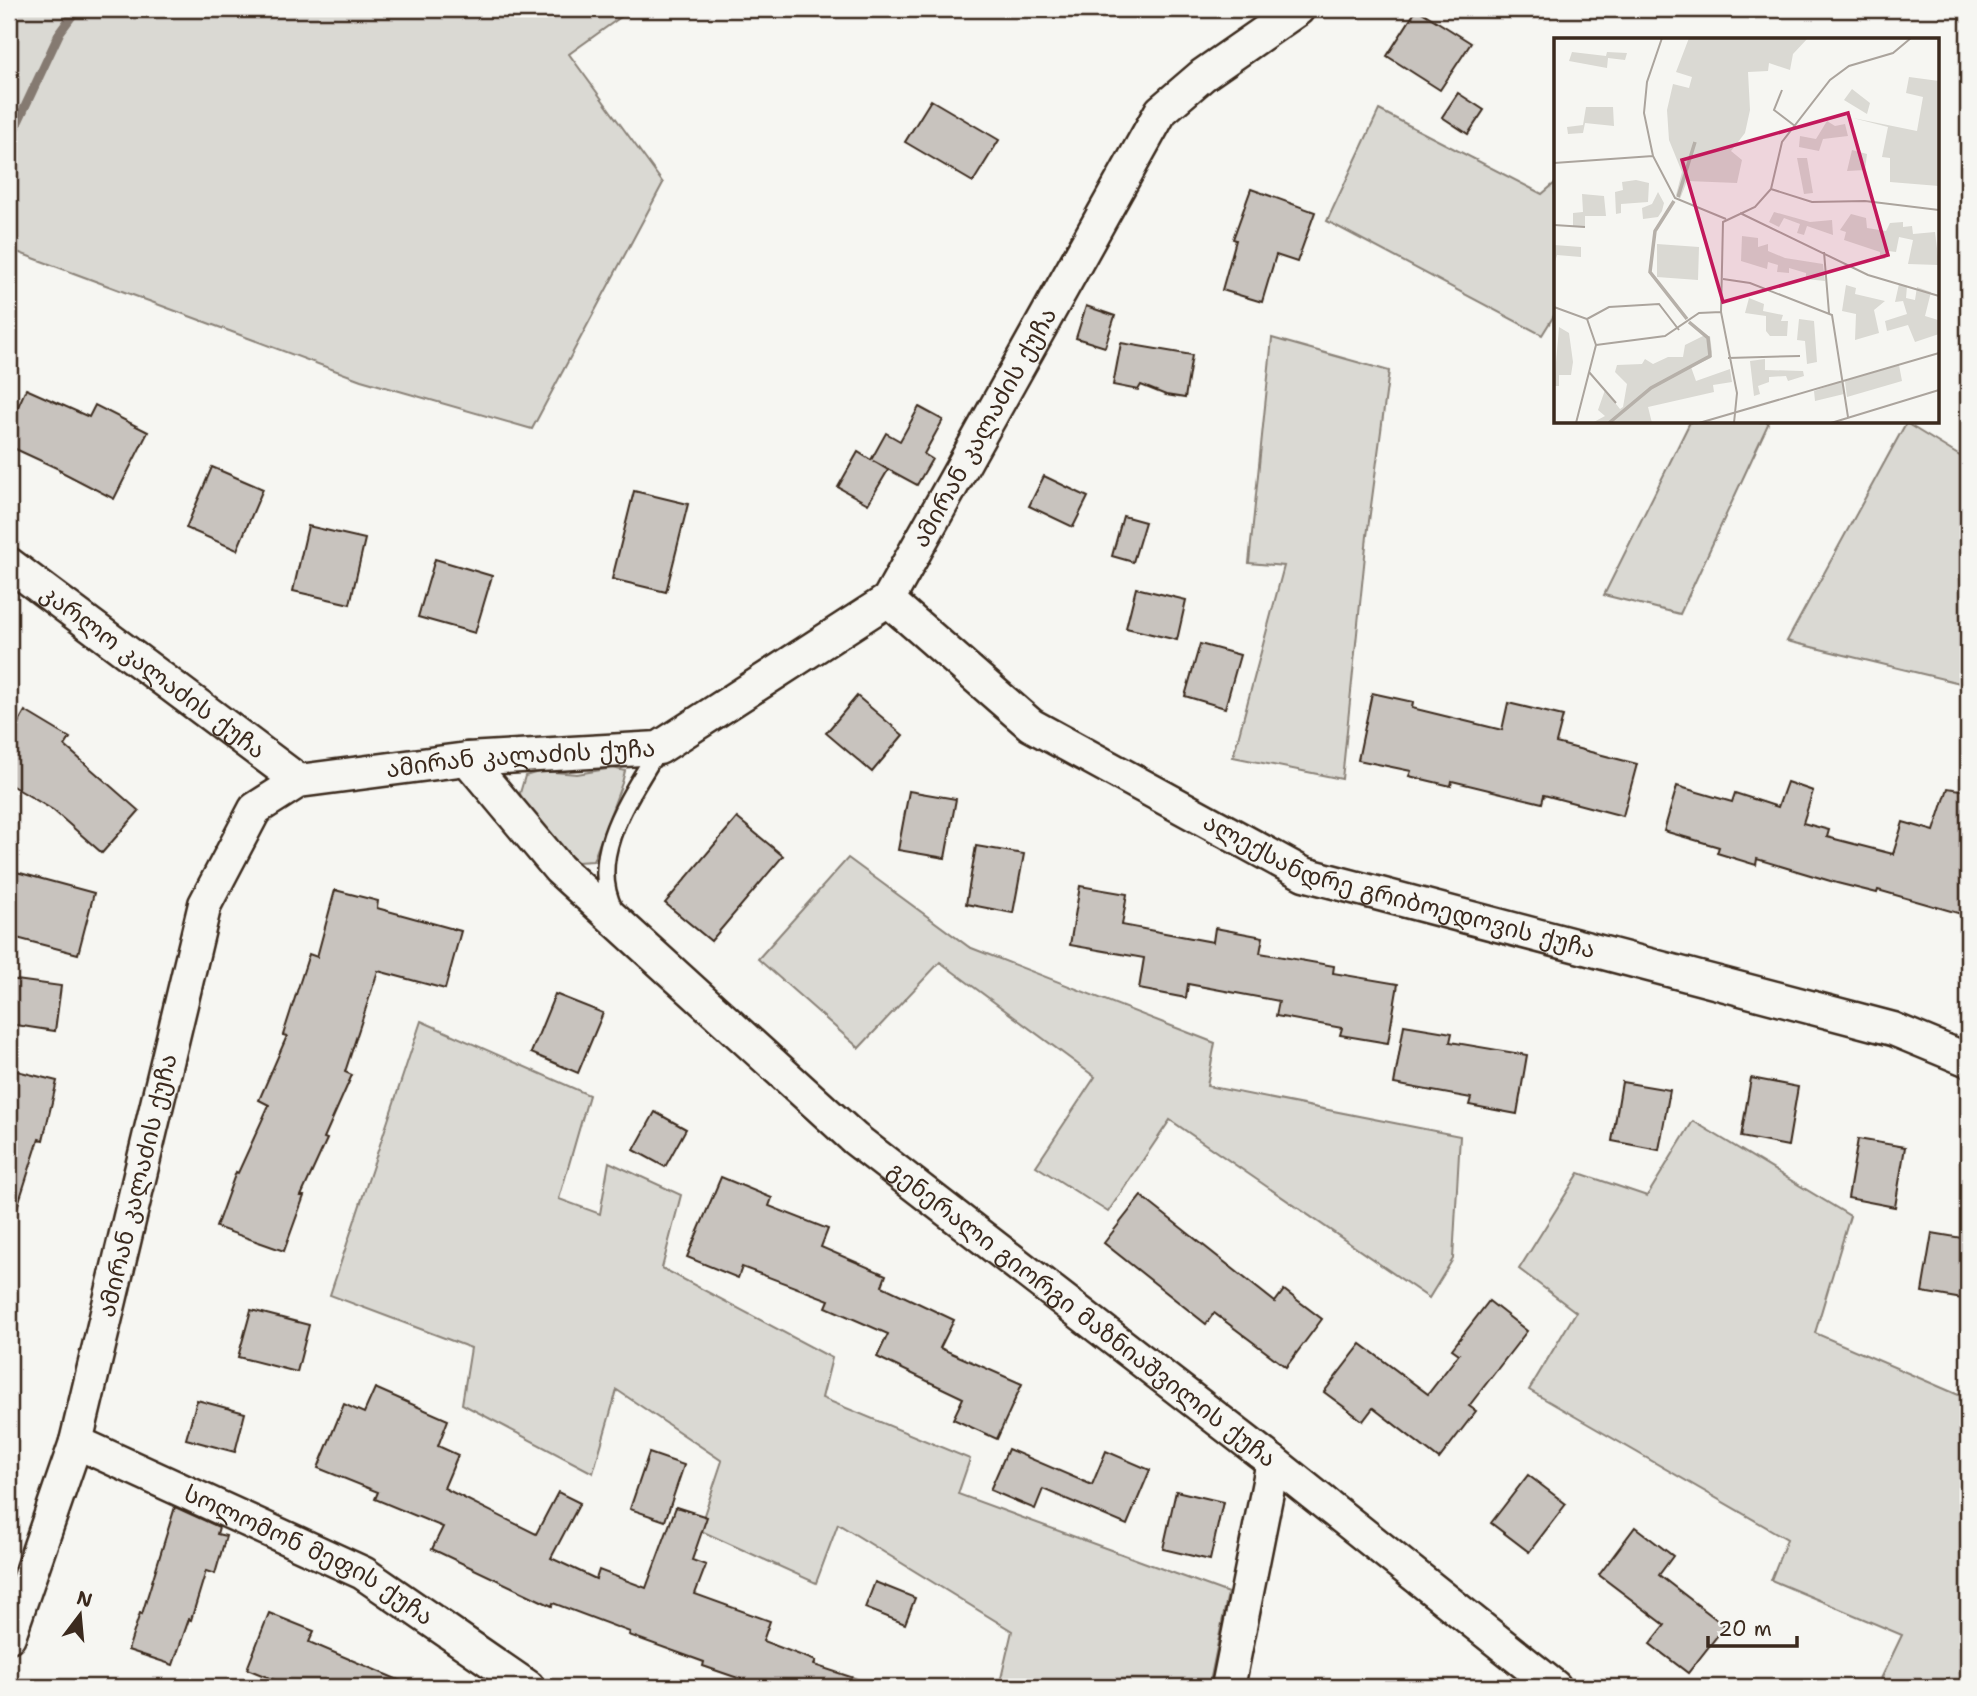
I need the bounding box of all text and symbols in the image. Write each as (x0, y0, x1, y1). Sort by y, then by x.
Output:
inset map (1554, 38, 1938, 424)
street label: ამირან კალაძის ქუჩა (905, 302, 1064, 553)
street label: კარლო კალაძის ქუჩა (34, 577, 272, 766)
street label: ამირან კალაძის ქუჩა (384, 732, 656, 785)
street label: ალექსანდრე გრიბოედოვის ქუჩა (1198, 806, 1599, 966)
street label: ამირან კალაძის ქუჩა (90, 1051, 185, 1320)
street label: გენერალი გიორგი მაზნიაშვილის ქუჩა (881, 1154, 1283, 1475)
street label: სოლომონ მეფის ქუჩა (179, 1477, 440, 1633)
north arrow (46, 1580, 116, 1650)
text: N (74, 1585, 95, 1613)
scale bar (1708, 1605, 1797, 1649)
text: 20 m (1718, 1615, 1772, 1643)

